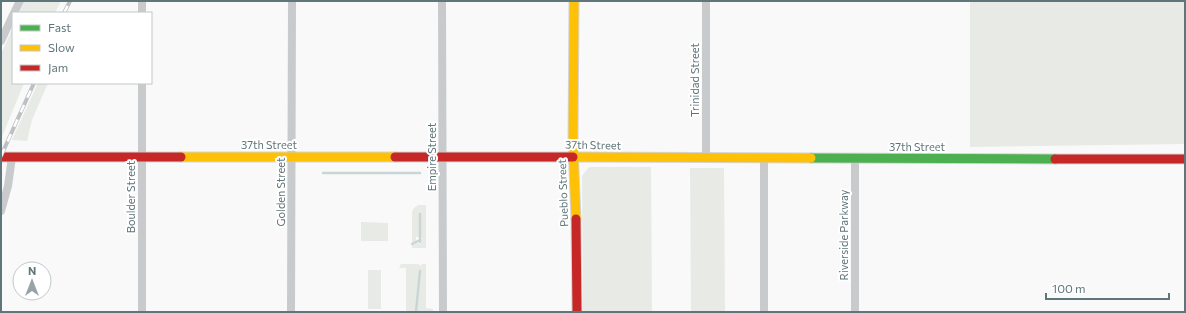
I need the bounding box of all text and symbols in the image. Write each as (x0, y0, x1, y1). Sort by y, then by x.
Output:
legend (12, 12, 152, 84)
text: Fast (48, 20, 71, 34)
text: Slow (48, 40, 75, 54)
street label: Trinidad Street (688, 42, 701, 117)
text: Jam (48, 60, 68, 75)
street label: Empire Street (425, 122, 438, 191)
street label: 37th Street (241, 138, 298, 151)
street label: 37th Street (565, 138, 622, 151)
street label: 37th Street (889, 140, 946, 153)
street label: Golden Street (274, 157, 287, 227)
street label: Pueblo Street (555, 158, 570, 227)
street label: Boulder Street (124, 160, 137, 233)
street label: Riverside Parkway (837, 189, 850, 280)
north arrow (12, 261, 52, 301)
text: N (28, 264, 36, 277)
scale bar (1046, 275, 1169, 301)
text: 100 m (1052, 281, 1086, 295)

